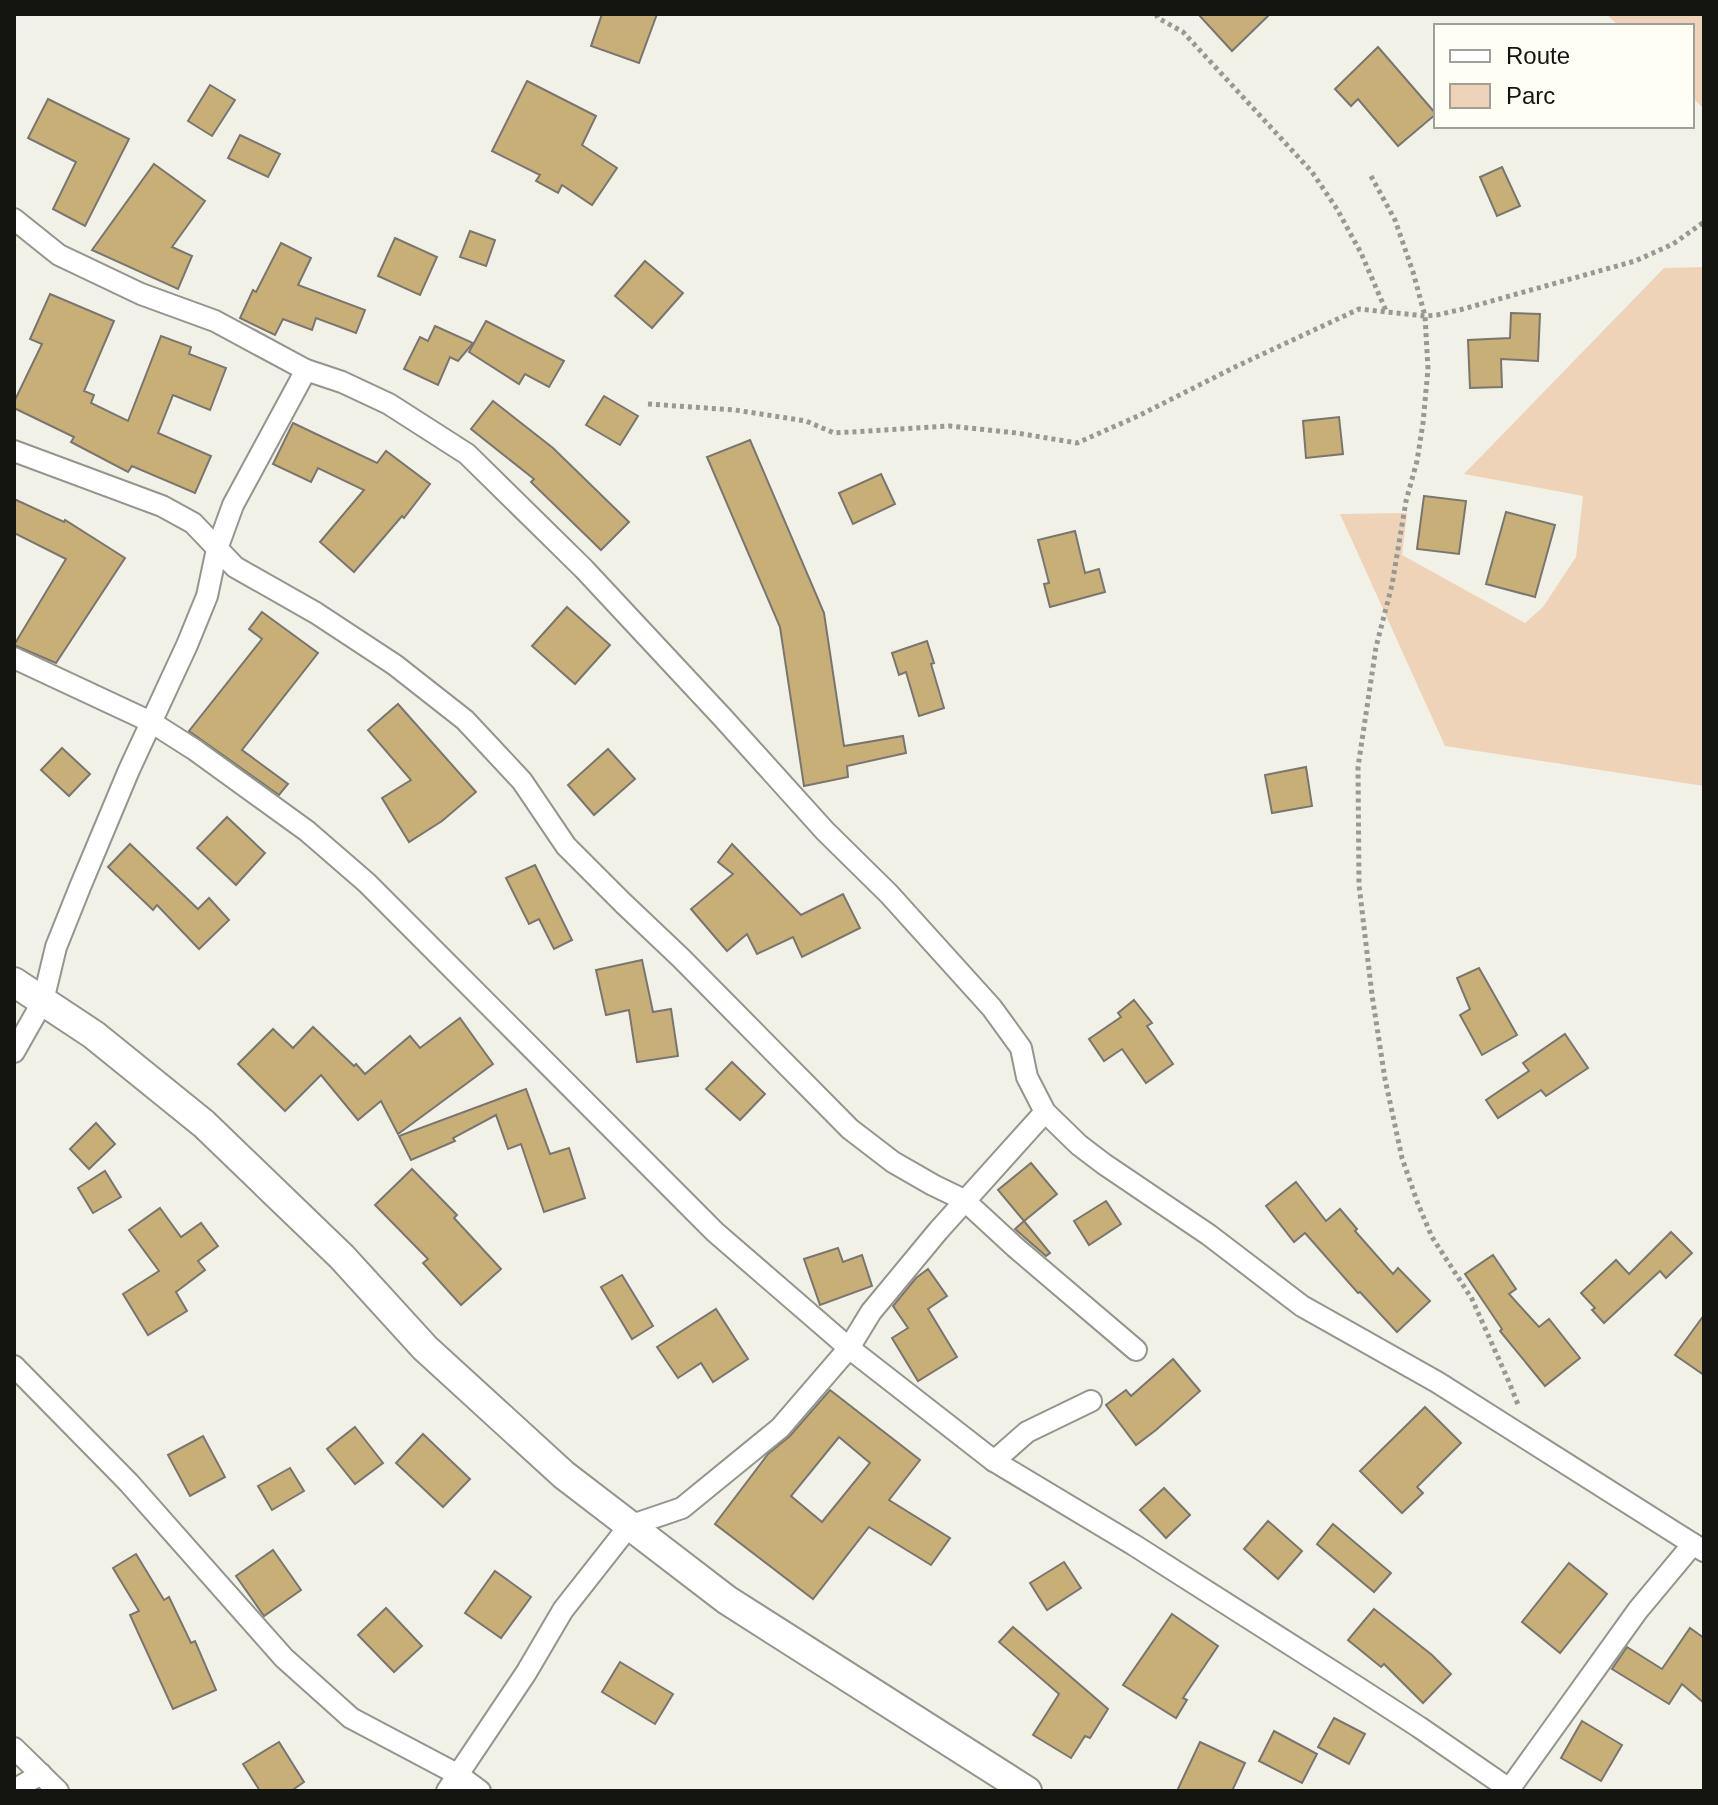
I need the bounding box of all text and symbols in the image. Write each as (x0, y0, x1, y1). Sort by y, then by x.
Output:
legend (1434, 24, 1694, 128)
text: Route (1506, 42, 1570, 69)
text: Parc (1506, 82, 1555, 109)

